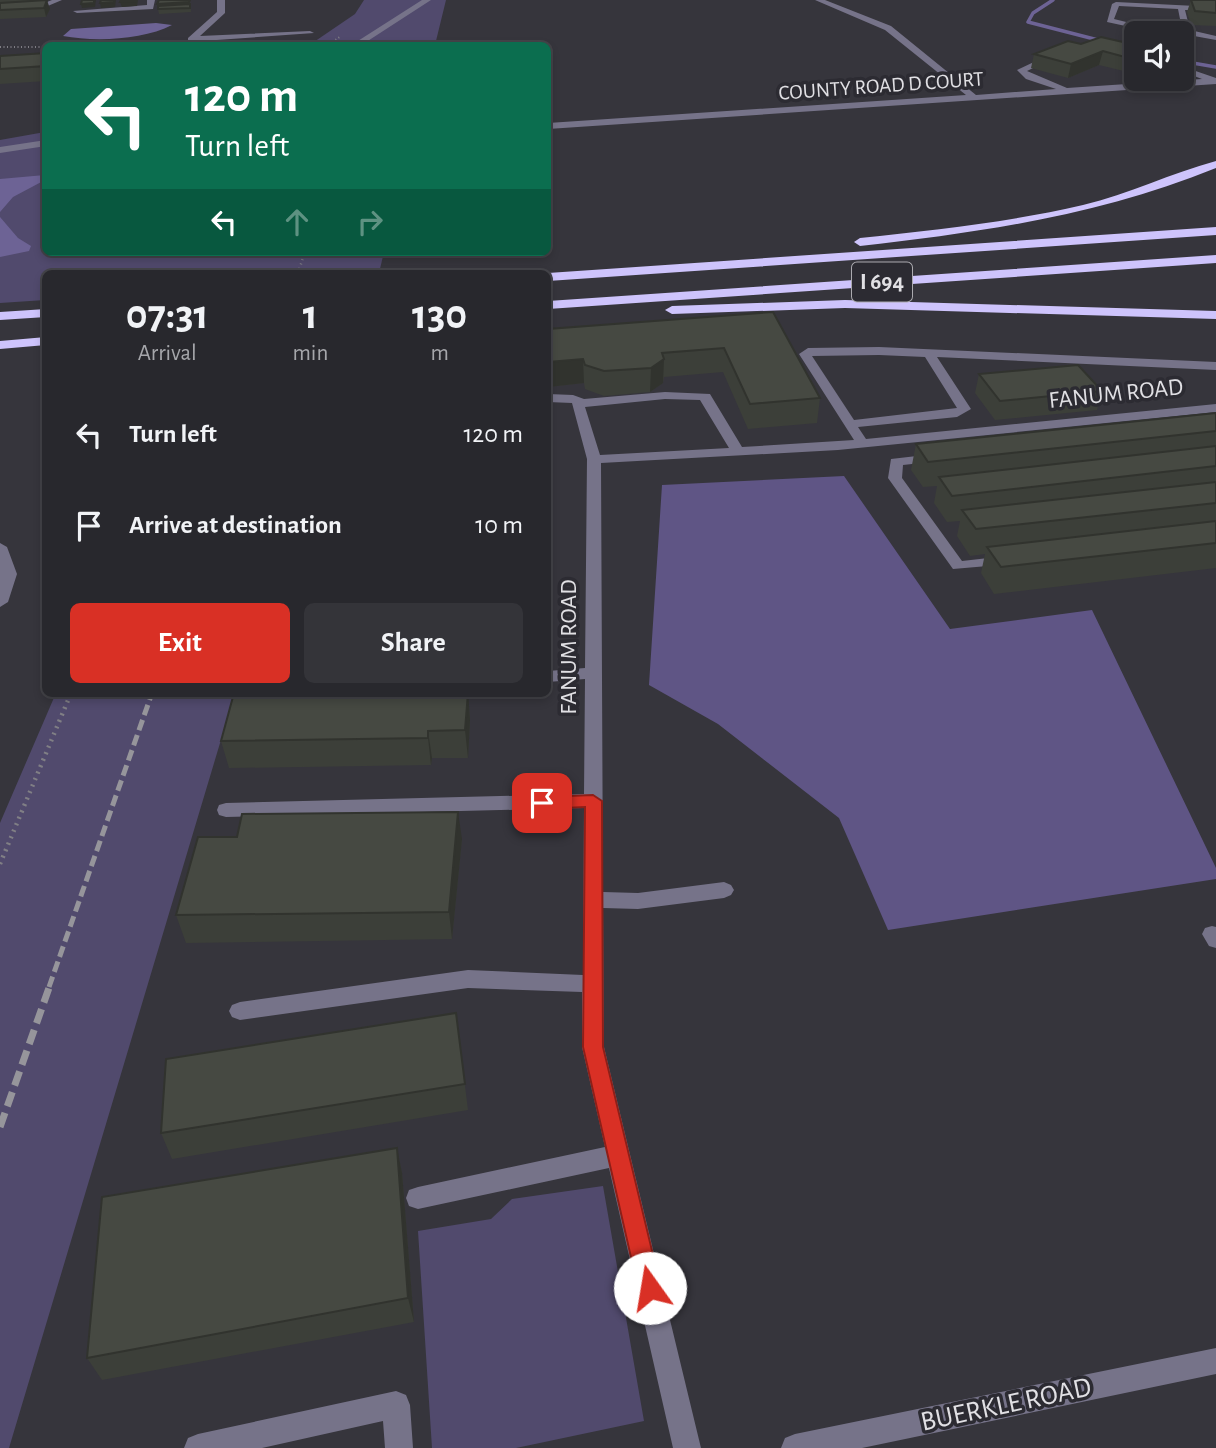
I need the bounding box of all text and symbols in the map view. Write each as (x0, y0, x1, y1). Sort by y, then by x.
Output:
map controls (1124, 21, 1194, 91)
button: sound (1124, 21, 1194, 91)
street label: COUNTY ROAD D COURT (778, 68, 984, 104)
icon: left (70, 70, 161, 161)
text: 120 m (185, 72, 298, 121)
text: Turn left (185, 130, 289, 162)
icon: left (205, 203, 243, 241)
icon: ahead (278, 203, 316, 241)
icon: right (351, 203, 389, 241)
road number: I 694 (852, 262, 912, 302)
text: 07:31 (126, 294, 209, 336)
text: 1 (303, 294, 318, 336)
text: 130 (412, 294, 467, 336)
text: Arrival (138, 342, 197, 365)
text: min (292, 342, 328, 365)
text: m (430, 342, 449, 365)
street label: FANUM ROAD (1047, 375, 1185, 413)
icon: left (70, 416, 108, 454)
text: Turn left (129, 421, 217, 447)
text: 120 m (463, 421, 523, 447)
icon: arrive (70, 507, 108, 545)
text: Arrive at destination (129, 512, 342, 538)
text: 10 m (475, 512, 523, 538)
street label: FANUM ROAD (557, 579, 581, 715)
button: Exit (70, 603, 290, 683)
button: Share (304, 603, 523, 683)
pin (512, 773, 572, 833)
icon: arrive (523, 784, 561, 822)
position arrow (613, 1251, 687, 1325)
street label: BUERKLE ROAD (918, 1373, 1094, 1437)

